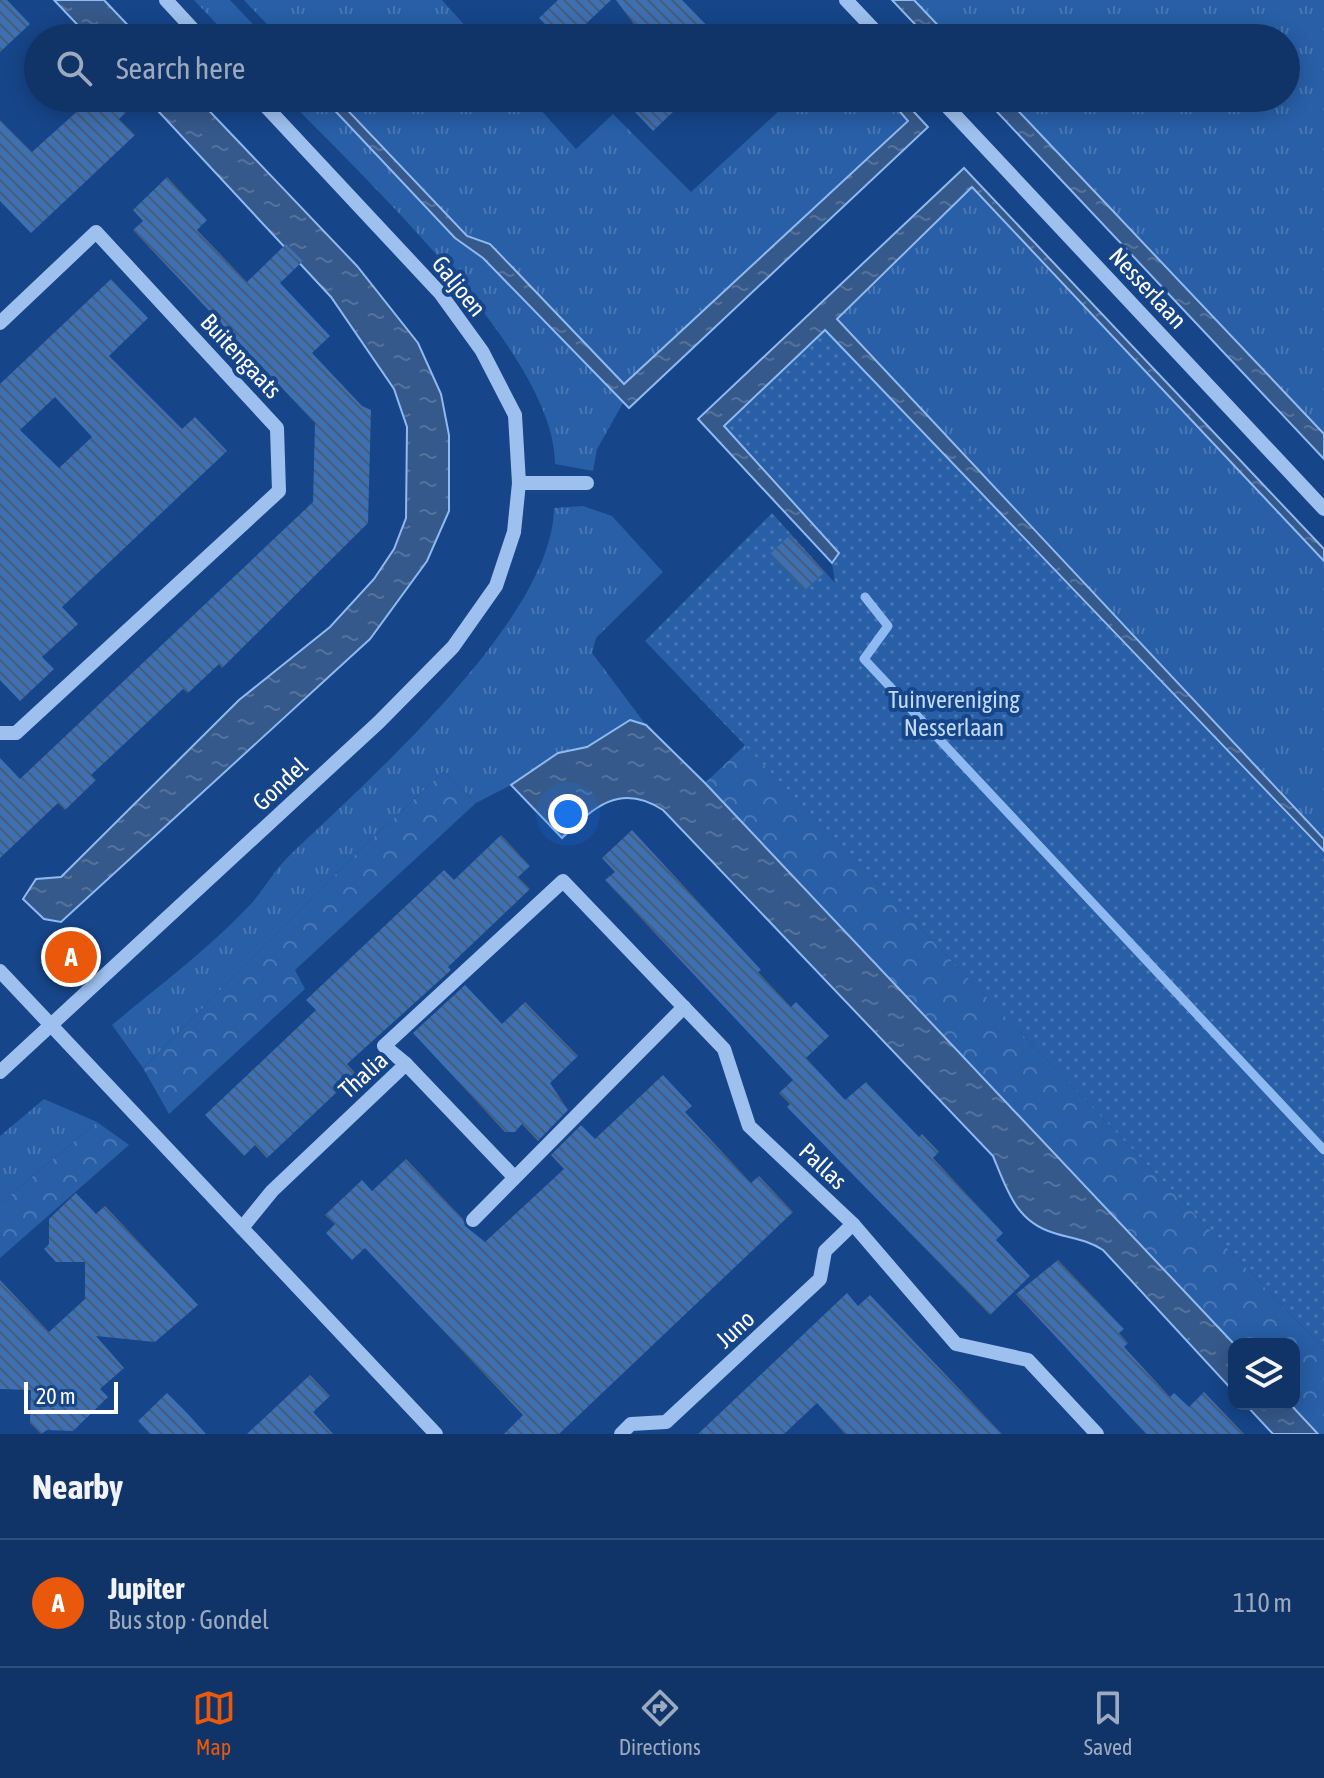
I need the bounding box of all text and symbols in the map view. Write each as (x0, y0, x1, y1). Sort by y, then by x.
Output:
search box (24, 24, 1300, 112)
icon: search (52, 46, 96, 90)
text: Search here (116, 51, 245, 85)
street label: Nesserlaan (1104, 242, 1192, 334)
street label: Galjoen (427, 250, 491, 322)
street label: Buitengaats (195, 308, 287, 404)
park label: Tuinvereniging Nesserlaan (888, 686, 1020, 741)
street label: Gondel (247, 752, 313, 816)
your location (548, 794, 588, 834)
pin: A (45, 927, 97, 987)
street label: Thalia (333, 1046, 393, 1104)
street label: Pallas (794, 1137, 852, 1195)
street label: Juno (710, 1305, 760, 1353)
map controls (1228, 1338, 1300, 1410)
button: layers (1228, 1338, 1300, 1410)
scale bar (24, 1378, 118, 1414)
text: 20 m (36, 1383, 76, 1409)
text: Nearby (32, 1467, 123, 1506)
text: Jupiter (108, 1571, 184, 1605)
text: A (52, 1588, 64, 1618)
text: 110 m (1233, 1588, 1292, 1618)
text: Bus stop · Gondel (108, 1605, 269, 1635)
tab: Map (192, 1686, 236, 1760)
tab: Directions (619, 1686, 701, 1760)
tab: Saved (1084, 1686, 1132, 1760)

